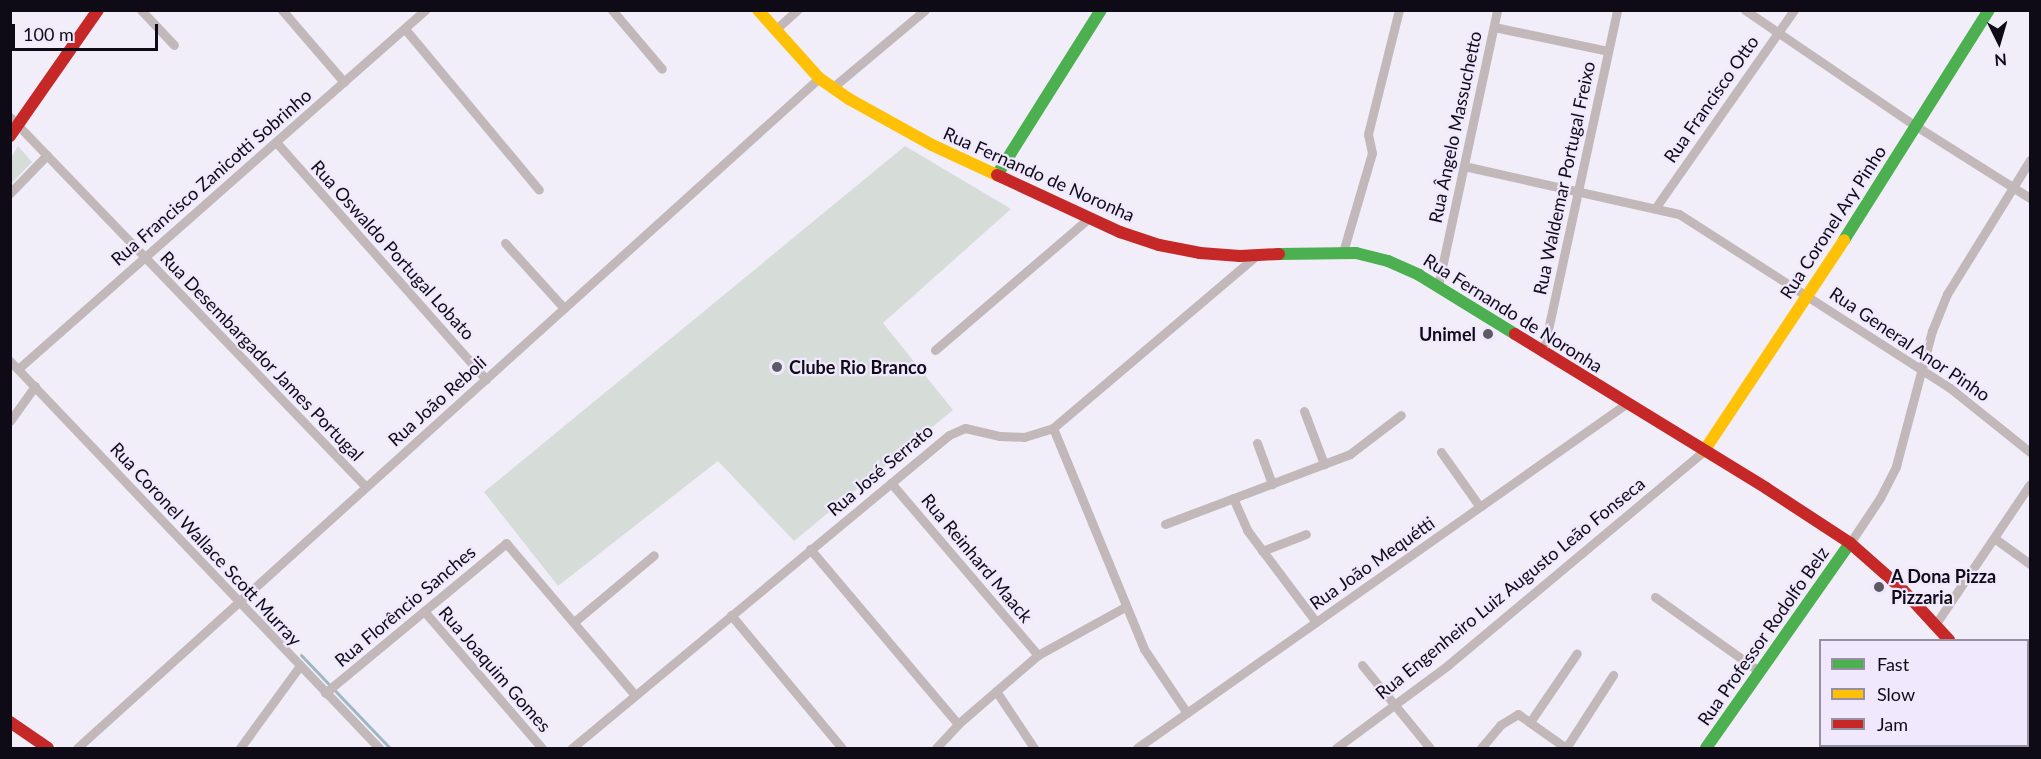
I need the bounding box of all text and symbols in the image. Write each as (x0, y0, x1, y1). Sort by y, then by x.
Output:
scale bar (15, 12, 160, 50)
north arrow (1969, 12, 2029, 72)
text: 100 m (23, 23, 74, 45)
street label: Rua Ângelo Massuchetto (1424, 29, 1486, 225)
street label: Rua Francisco Otto (1659, 31, 1763, 167)
text: N (1994, 50, 2008, 70)
street label: Rua Waldemar Portugal Freixo (1529, 59, 1599, 297)
street label: Rua Francisco Zanicotti Sobrinho (106, 84, 316, 270)
street label: Rua Fernando de Noronha (940, 122, 1138, 226)
street label: Rua Coronel Ary Pinho (1775, 141, 1891, 303)
street label: Rua Oswaldo Portugal Lobato (307, 156, 479, 344)
street label: Rua Desembargador James Portugal (156, 246, 368, 466)
street label: Rua Fernando de Noronha (1419, 249, 1607, 377)
street label: Rua General Anor Pinho (1825, 282, 1995, 406)
place label: Unimel (1419, 323, 1476, 345)
marker: Unimel (1481, 327, 1495, 341)
street label: Rua João Reboli (383, 351, 491, 451)
place label: Clube Rio Branco (789, 356, 927, 378)
marker: Clube Rio Branco (770, 360, 784, 374)
street label: Rua José Serrato (823, 419, 937, 521)
street label: Rua Coronel Wallace Scott Murray (106, 438, 306, 650)
street label: Rua Engenheiro Luiz Augusto Leão Fonseca (1371, 472, 1649, 704)
street label: Rua Reinhard Maack (917, 489, 1037, 627)
street label: Rua João Mequétti (1305, 512, 1439, 614)
street label: Rua Florêncio Sanches (330, 541, 480, 671)
street label: Rua Professor Rodolfo Belz (1693, 542, 1833, 730)
place label: A Dona Pizza Pizzaria (1891, 566, 1997, 608)
marker: A Dona Pizza Pizzaria (1872, 580, 1886, 594)
street label: Rua Joaquim Gomes (434, 601, 556, 737)
legend (1819, 639, 2029, 747)
text: Fast (1877, 653, 1909, 675)
text: Slow (1877, 683, 1915, 705)
text: Jam (1877, 713, 1908, 735)

